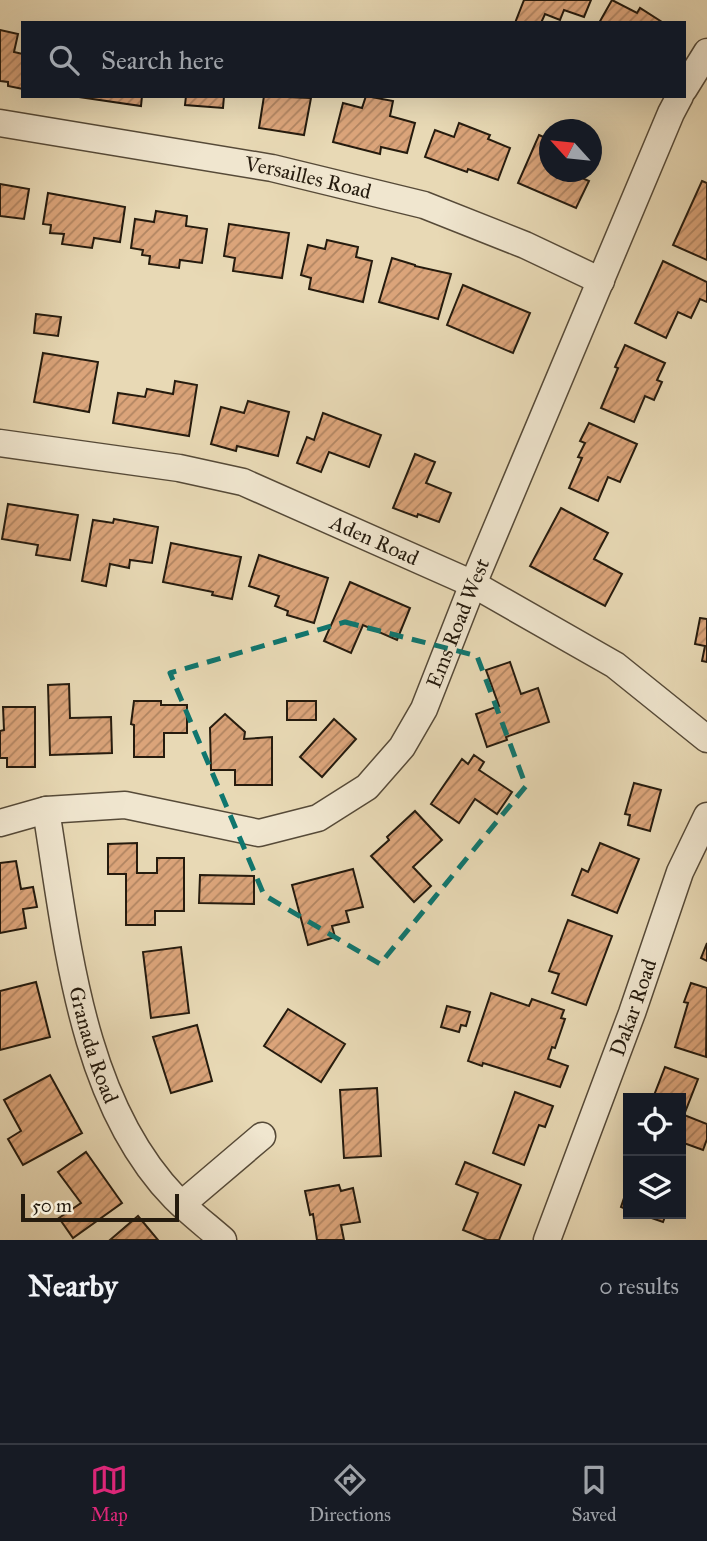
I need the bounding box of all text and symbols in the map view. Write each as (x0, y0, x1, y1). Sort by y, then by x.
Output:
search box (21, 21, 686, 98)
icon: search (45, 41, 83, 79)
text: Search here (101, 44, 224, 76)
north arrow (539, 119, 602, 182)
street label: Versailles Road (242, 151, 374, 205)
street label: Aden Road (325, 509, 423, 571)
street label: Ems Road West (421, 554, 495, 692)
street label: Dakar Road (604, 955, 663, 1060)
street label: Granada Road (63, 984, 124, 1108)
map controls (623, 1093, 686, 1219)
button: locate (623, 1093, 686, 1156)
button: layers (623, 1156, 686, 1219)
scale bar (21, 1191, 178, 1223)
text: 50 m (32, 1194, 72, 1217)
text: Nearby (28, 1268, 118, 1304)
text: 0 results (599, 1272, 679, 1300)
tab: Map (90, 1461, 128, 1526)
tab: Directions (309, 1461, 391, 1526)
tab: Saved (572, 1461, 617, 1526)

